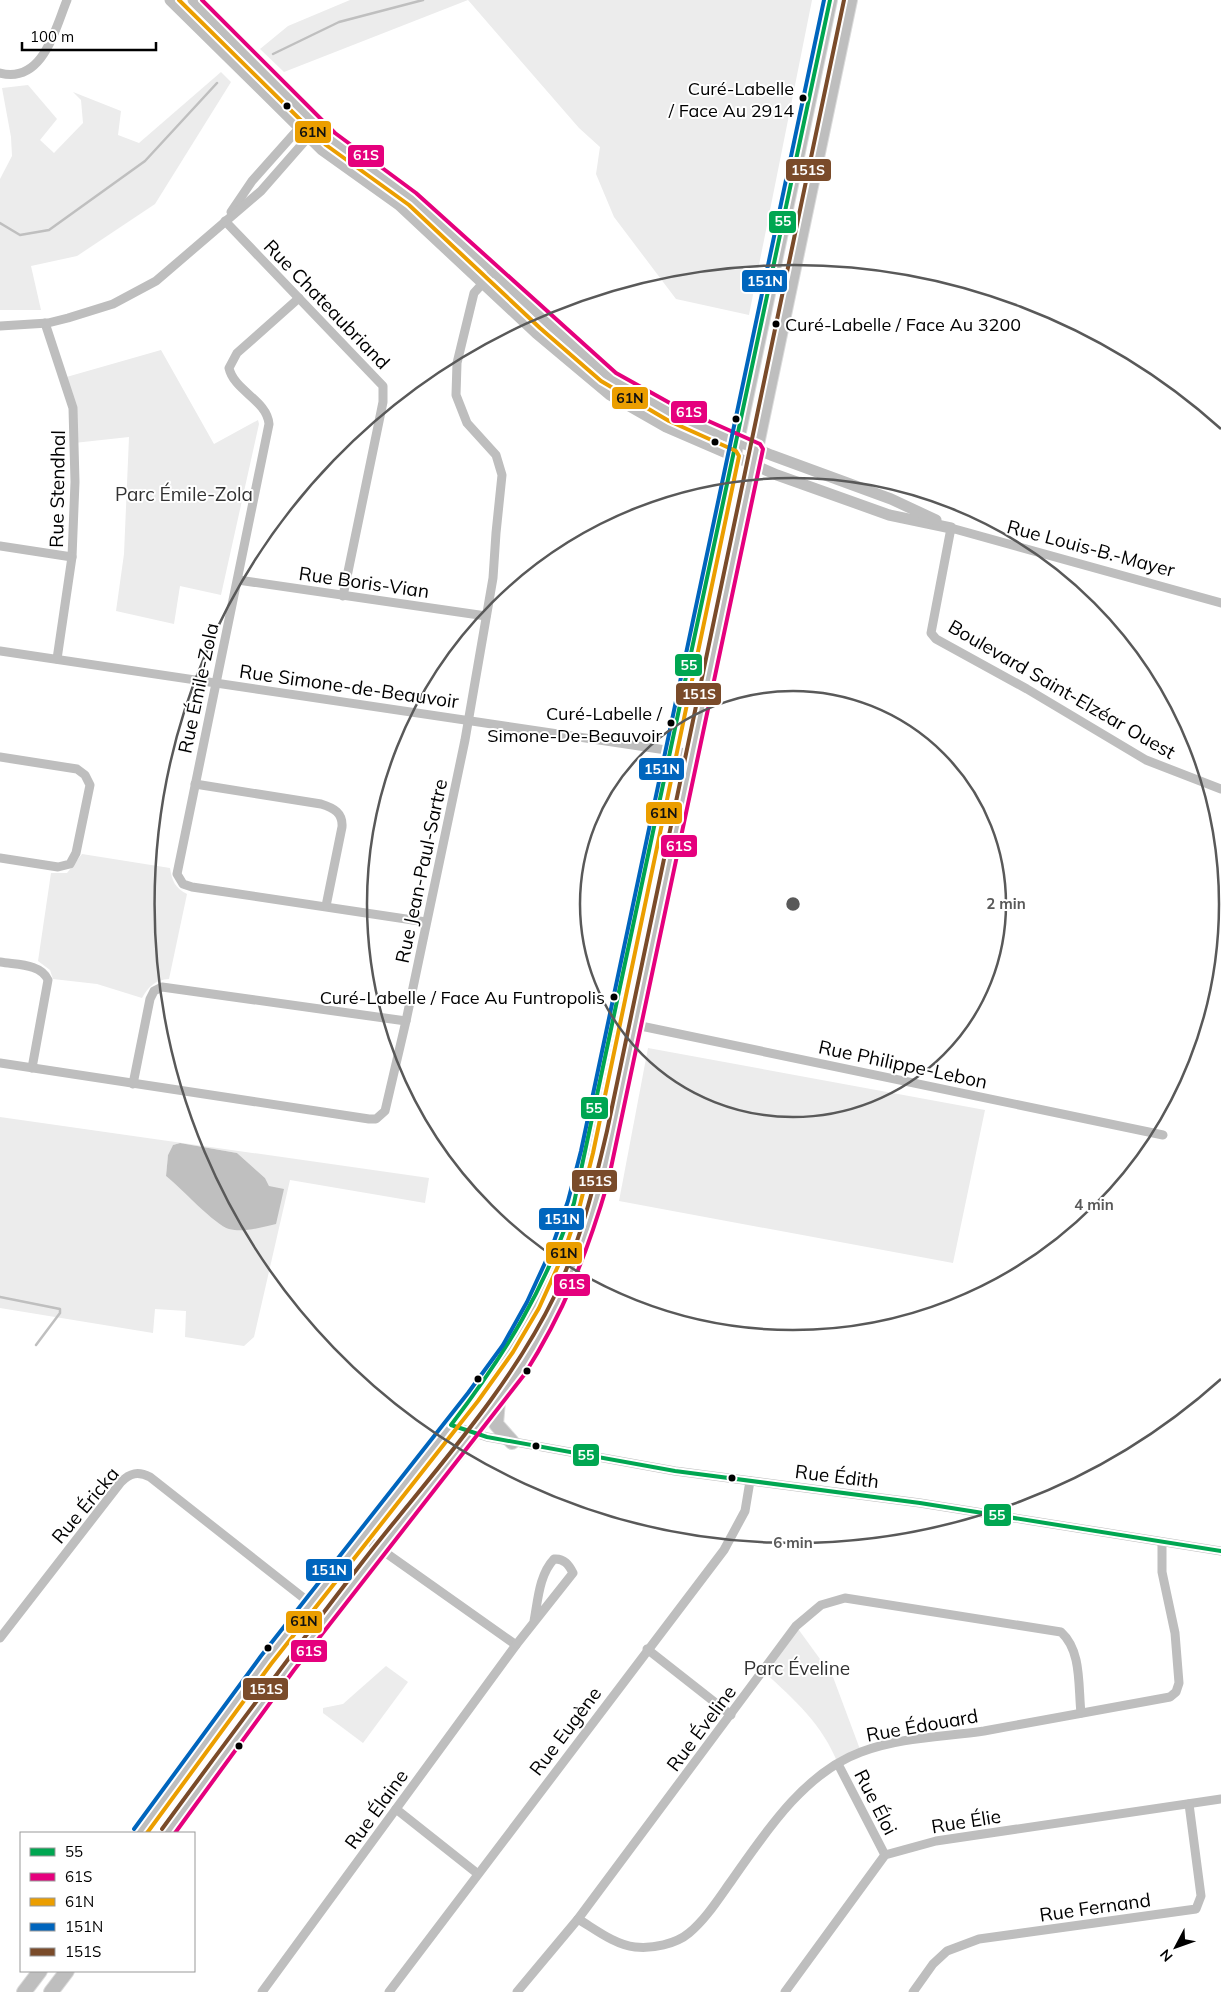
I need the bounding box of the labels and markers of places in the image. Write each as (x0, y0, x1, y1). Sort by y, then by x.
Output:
place label: Curé-Labelle / Face Au 2914 (668, 77, 794, 122)
marker: Curé-Labelle / Face Au 2914 (798, 93, 808, 103)
unlabelled marker (282, 101, 292, 111)
place label: Curé-Labelle / Face Au 3200 (785, 313, 1021, 336)
marker: Curé-Labelle / Face Au 3200 (771, 319, 781, 329)
unlabelled marker (731, 414, 741, 424)
unlabelled marker (710, 437, 720, 447)
place label: Curé-Labelle / Simone-De-Beauvoir (487, 702, 663, 747)
marker: Curé-Labelle / Simone-De-Beauvoir (666, 718, 676, 728)
centre of rings (784, 895, 802, 913)
place label: Curé-Labelle / Face Au Funtropolis (320, 986, 605, 1009)
marker: Curé-Labelle / Face Au Funtropolis (609, 992, 619, 1002)
unlabelled marker (522, 1366, 532, 1376)
unlabelled marker (473, 1374, 483, 1384)
unlabelled marker (531, 1441, 541, 1451)
unlabelled marker (727, 1473, 737, 1483)
unlabelled marker (263, 1643, 273, 1653)
unlabelled marker (234, 1741, 244, 1751)

